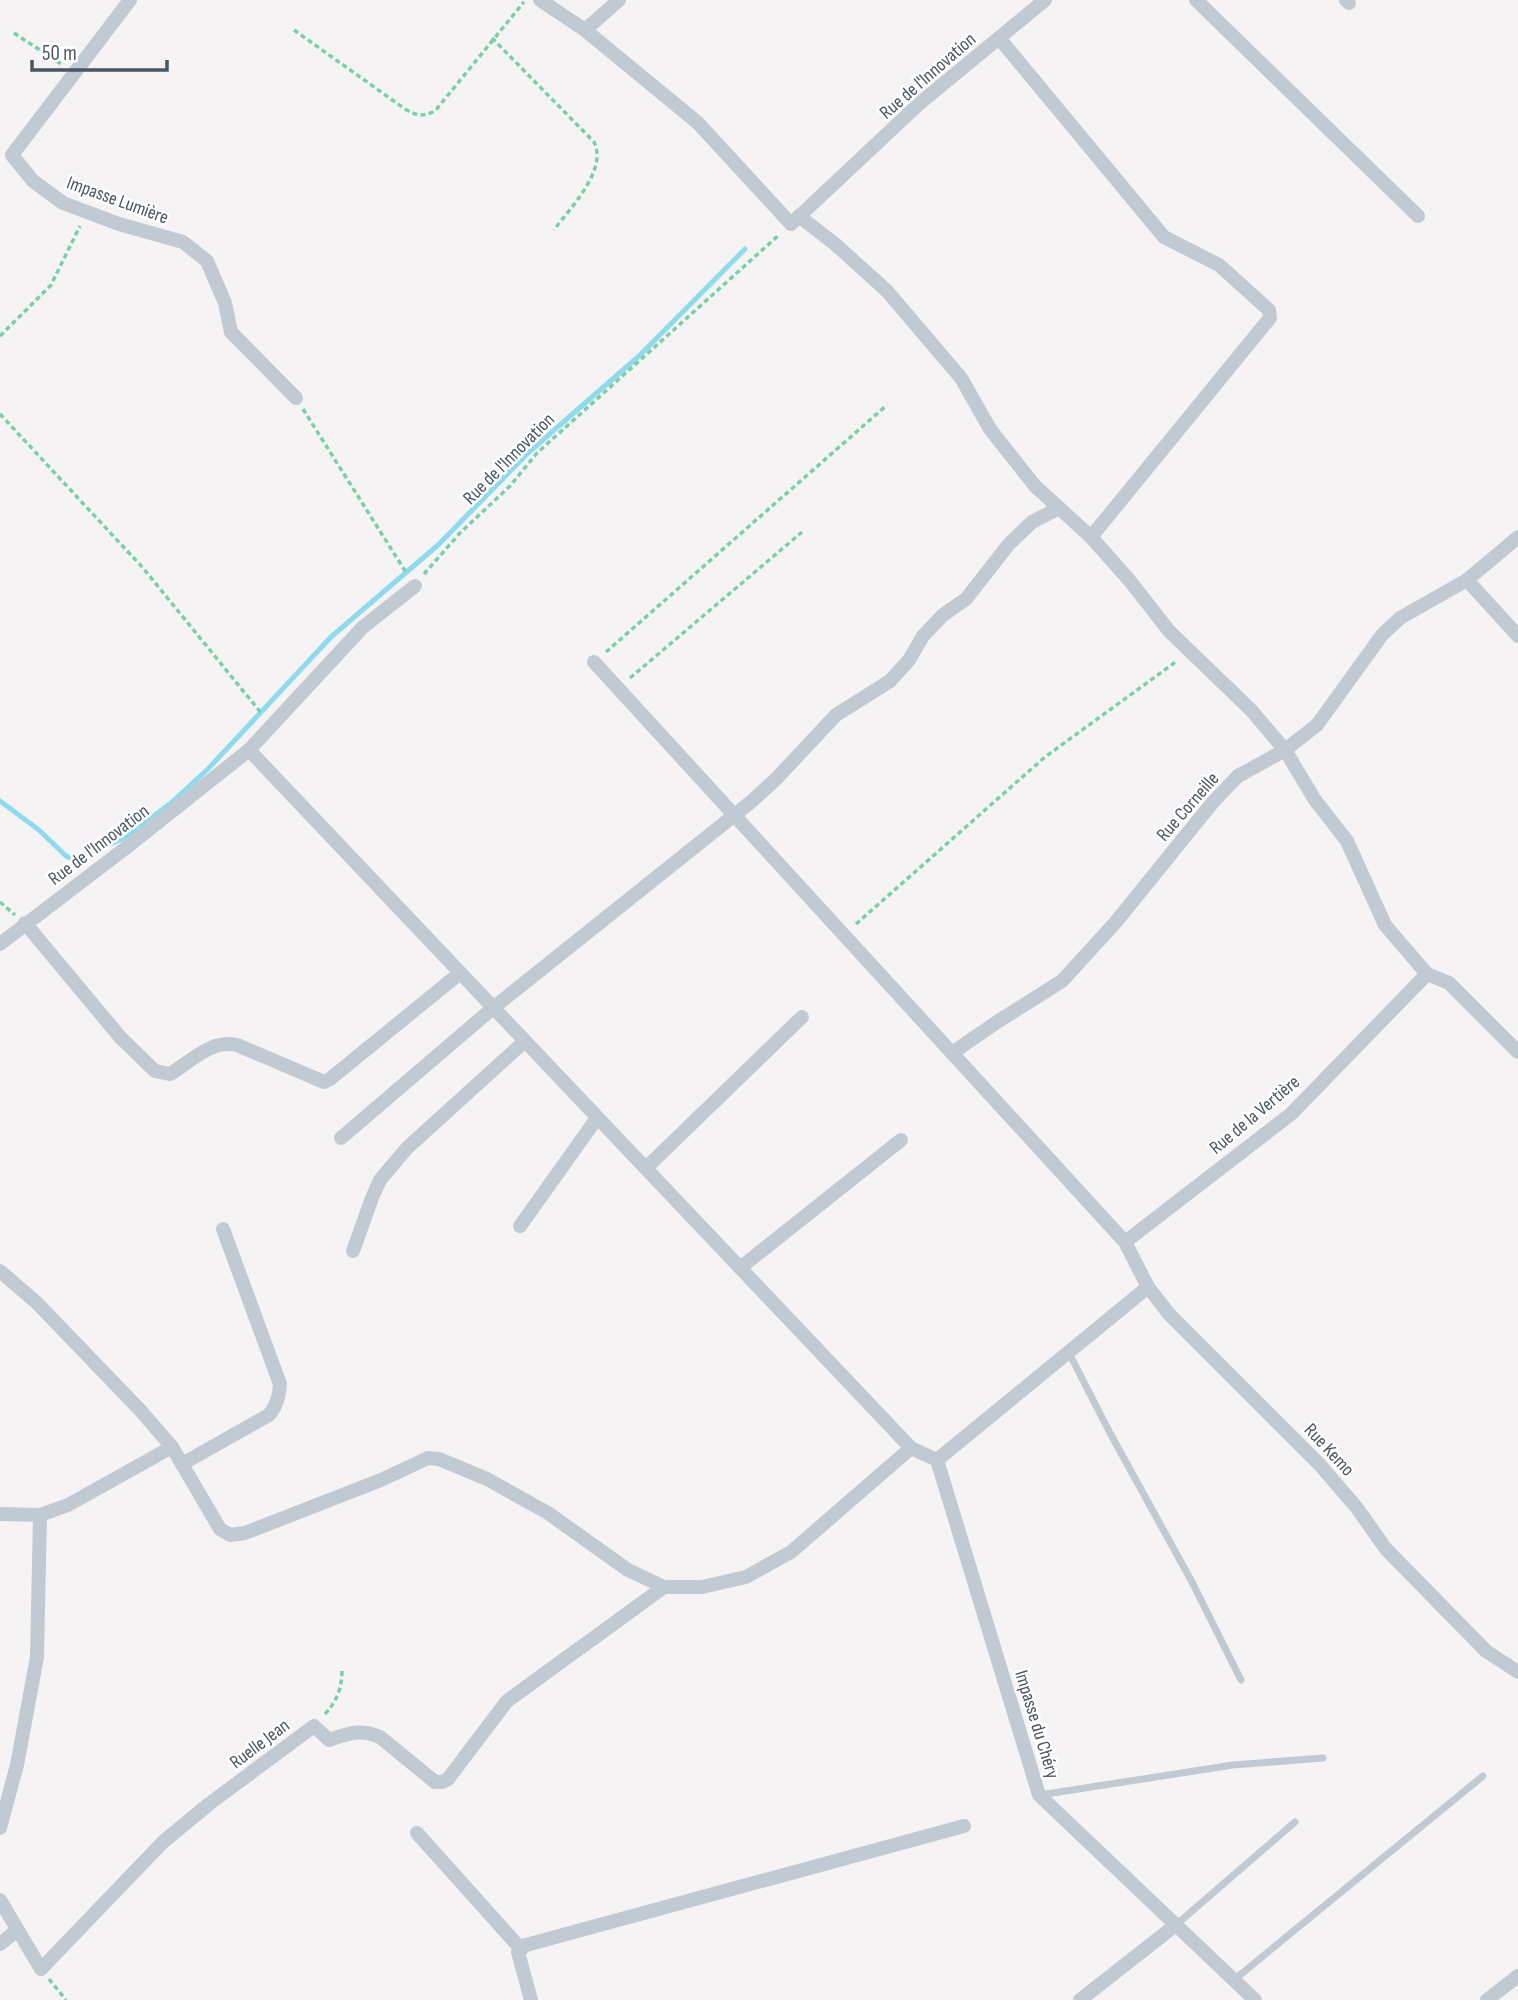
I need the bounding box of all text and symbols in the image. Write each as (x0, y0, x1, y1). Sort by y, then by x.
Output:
scale bar (32, 28, 166, 72)
street label: Rue de l'Innovation (875, 28, 981, 124)
text: 50 m (42, 41, 77, 66)
street label: Impasse Lumière (64, 171, 171, 229)
street label: Rue de l'Innovation (458, 408, 560, 510)
street label: Rue Corneille (1152, 768, 1224, 846)
street label: Rue de l'Innovation (44, 800, 154, 891)
street label: Rue de la Vertière (1205, 1071, 1305, 1160)
street label: Rue Kemo (1299, 1419, 1359, 1481)
street label: Impasse du Chéry (1009, 1667, 1064, 1782)
street label: Ruelle Jean (225, 1714, 294, 1774)

